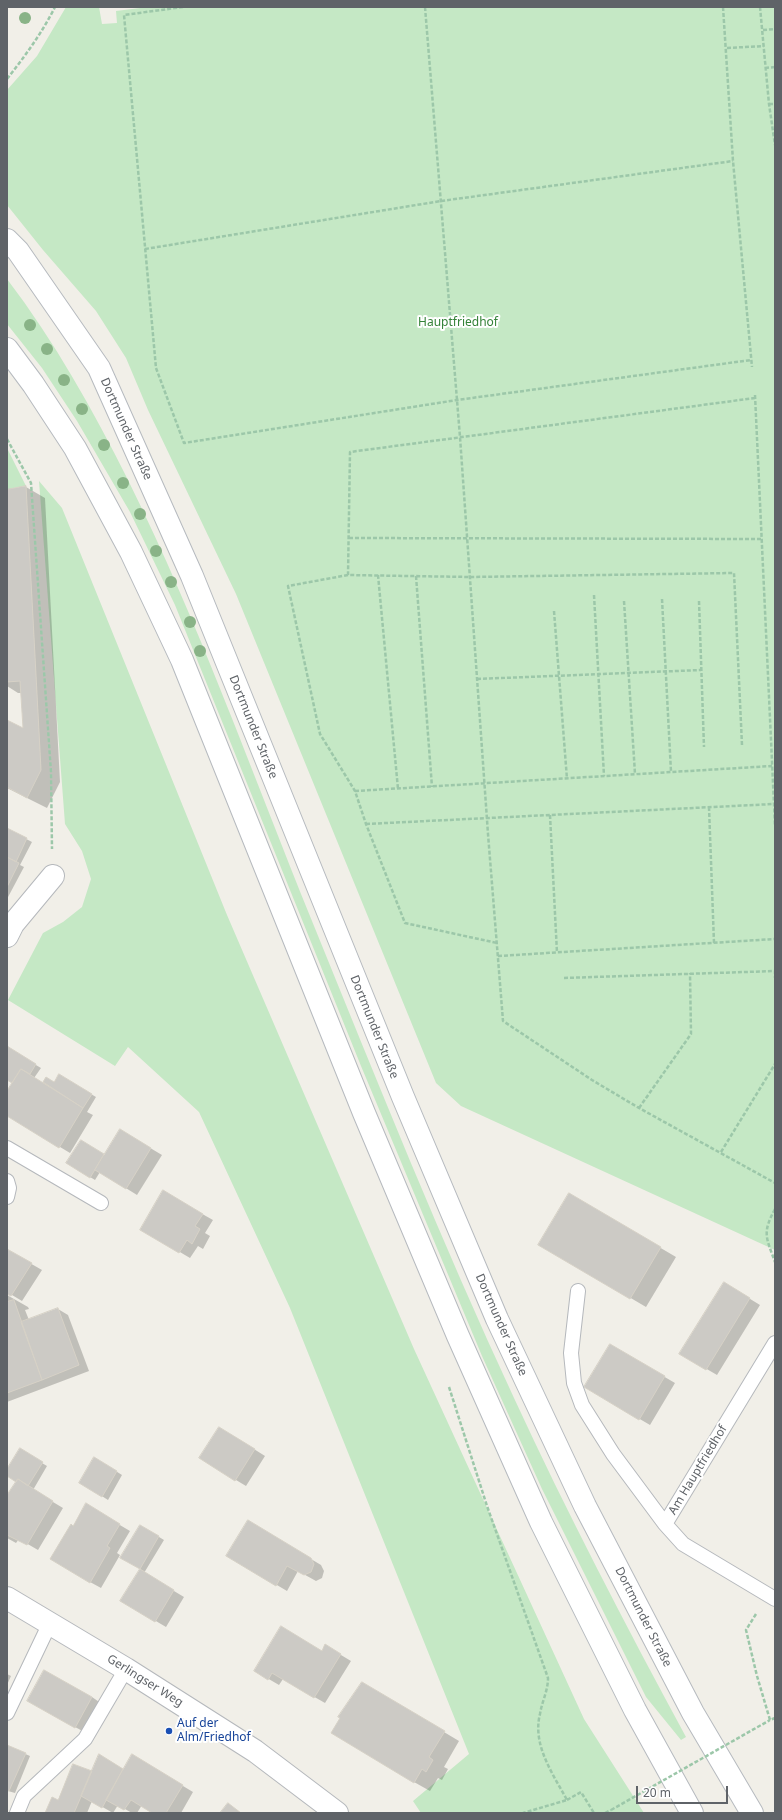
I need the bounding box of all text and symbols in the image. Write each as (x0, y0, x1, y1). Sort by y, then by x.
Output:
park label: Hauptfriedhof (418, 316, 498, 330)
street label: Dortmunder Straße (97, 376, 155, 482)
street label: Dortmunder Straße (226, 673, 280, 781)
street label: Dortmunder Straße (347, 973, 401, 1081)
street label: Dortmunder Straße (472, 1272, 530, 1378)
street label: Am Hauptfriedhof (666, 1423, 730, 1517)
street label: Dortmunder Straße (612, 1565, 674, 1669)
street label: Gerlingser Weg (104, 1652, 186, 1710)
place label: Auf der Alm/Friedhof (177, 1717, 251, 1745)
marker: Auf der Alm/Friedhof (164, 1726, 174, 1736)
scale bar (638, 1778, 730, 1804)
text: 20 m (643, 1784, 671, 1801)

